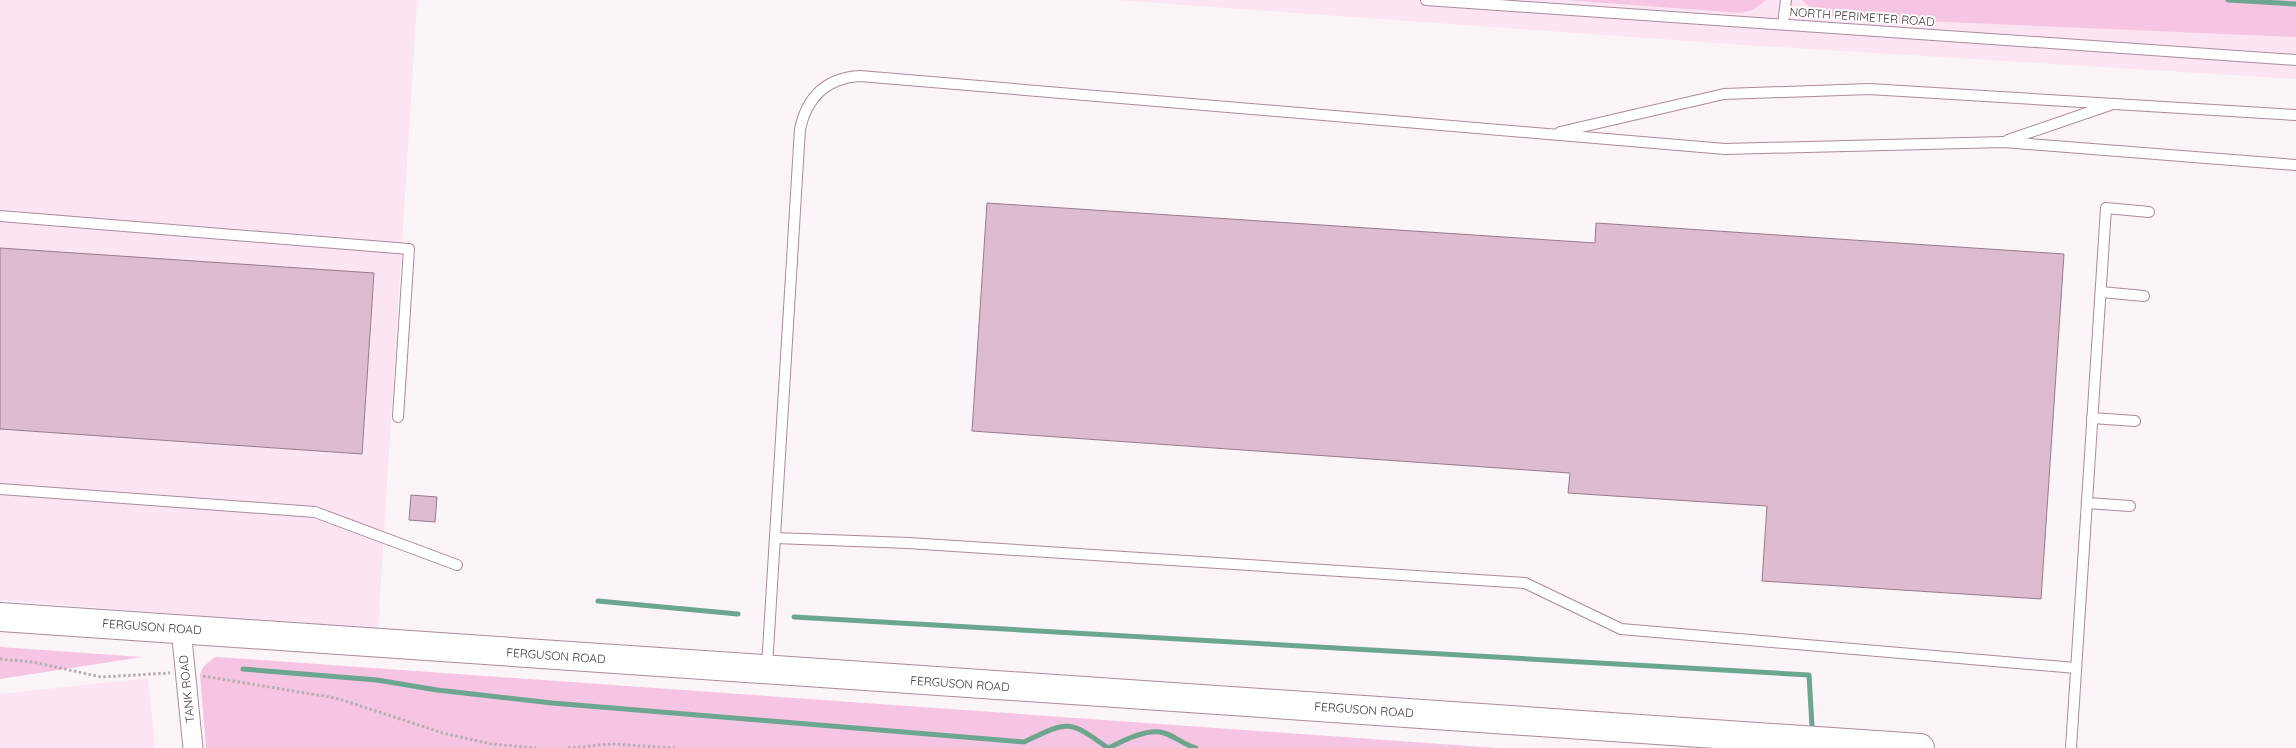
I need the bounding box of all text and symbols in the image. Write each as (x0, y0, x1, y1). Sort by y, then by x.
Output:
street label: NORTH PERIMETER ROAD (1789, 4, 1936, 29)
street label: FERGUSON ROAD (102, 616, 203, 637)
street label: FERGUSON ROAD (506, 645, 607, 666)
street label: TANK ROAD (175, 654, 198, 724)
street label: FERGUSON ROAD (910, 673, 1011, 694)
street label: FERGUSON ROAD (1314, 699, 1415, 720)

